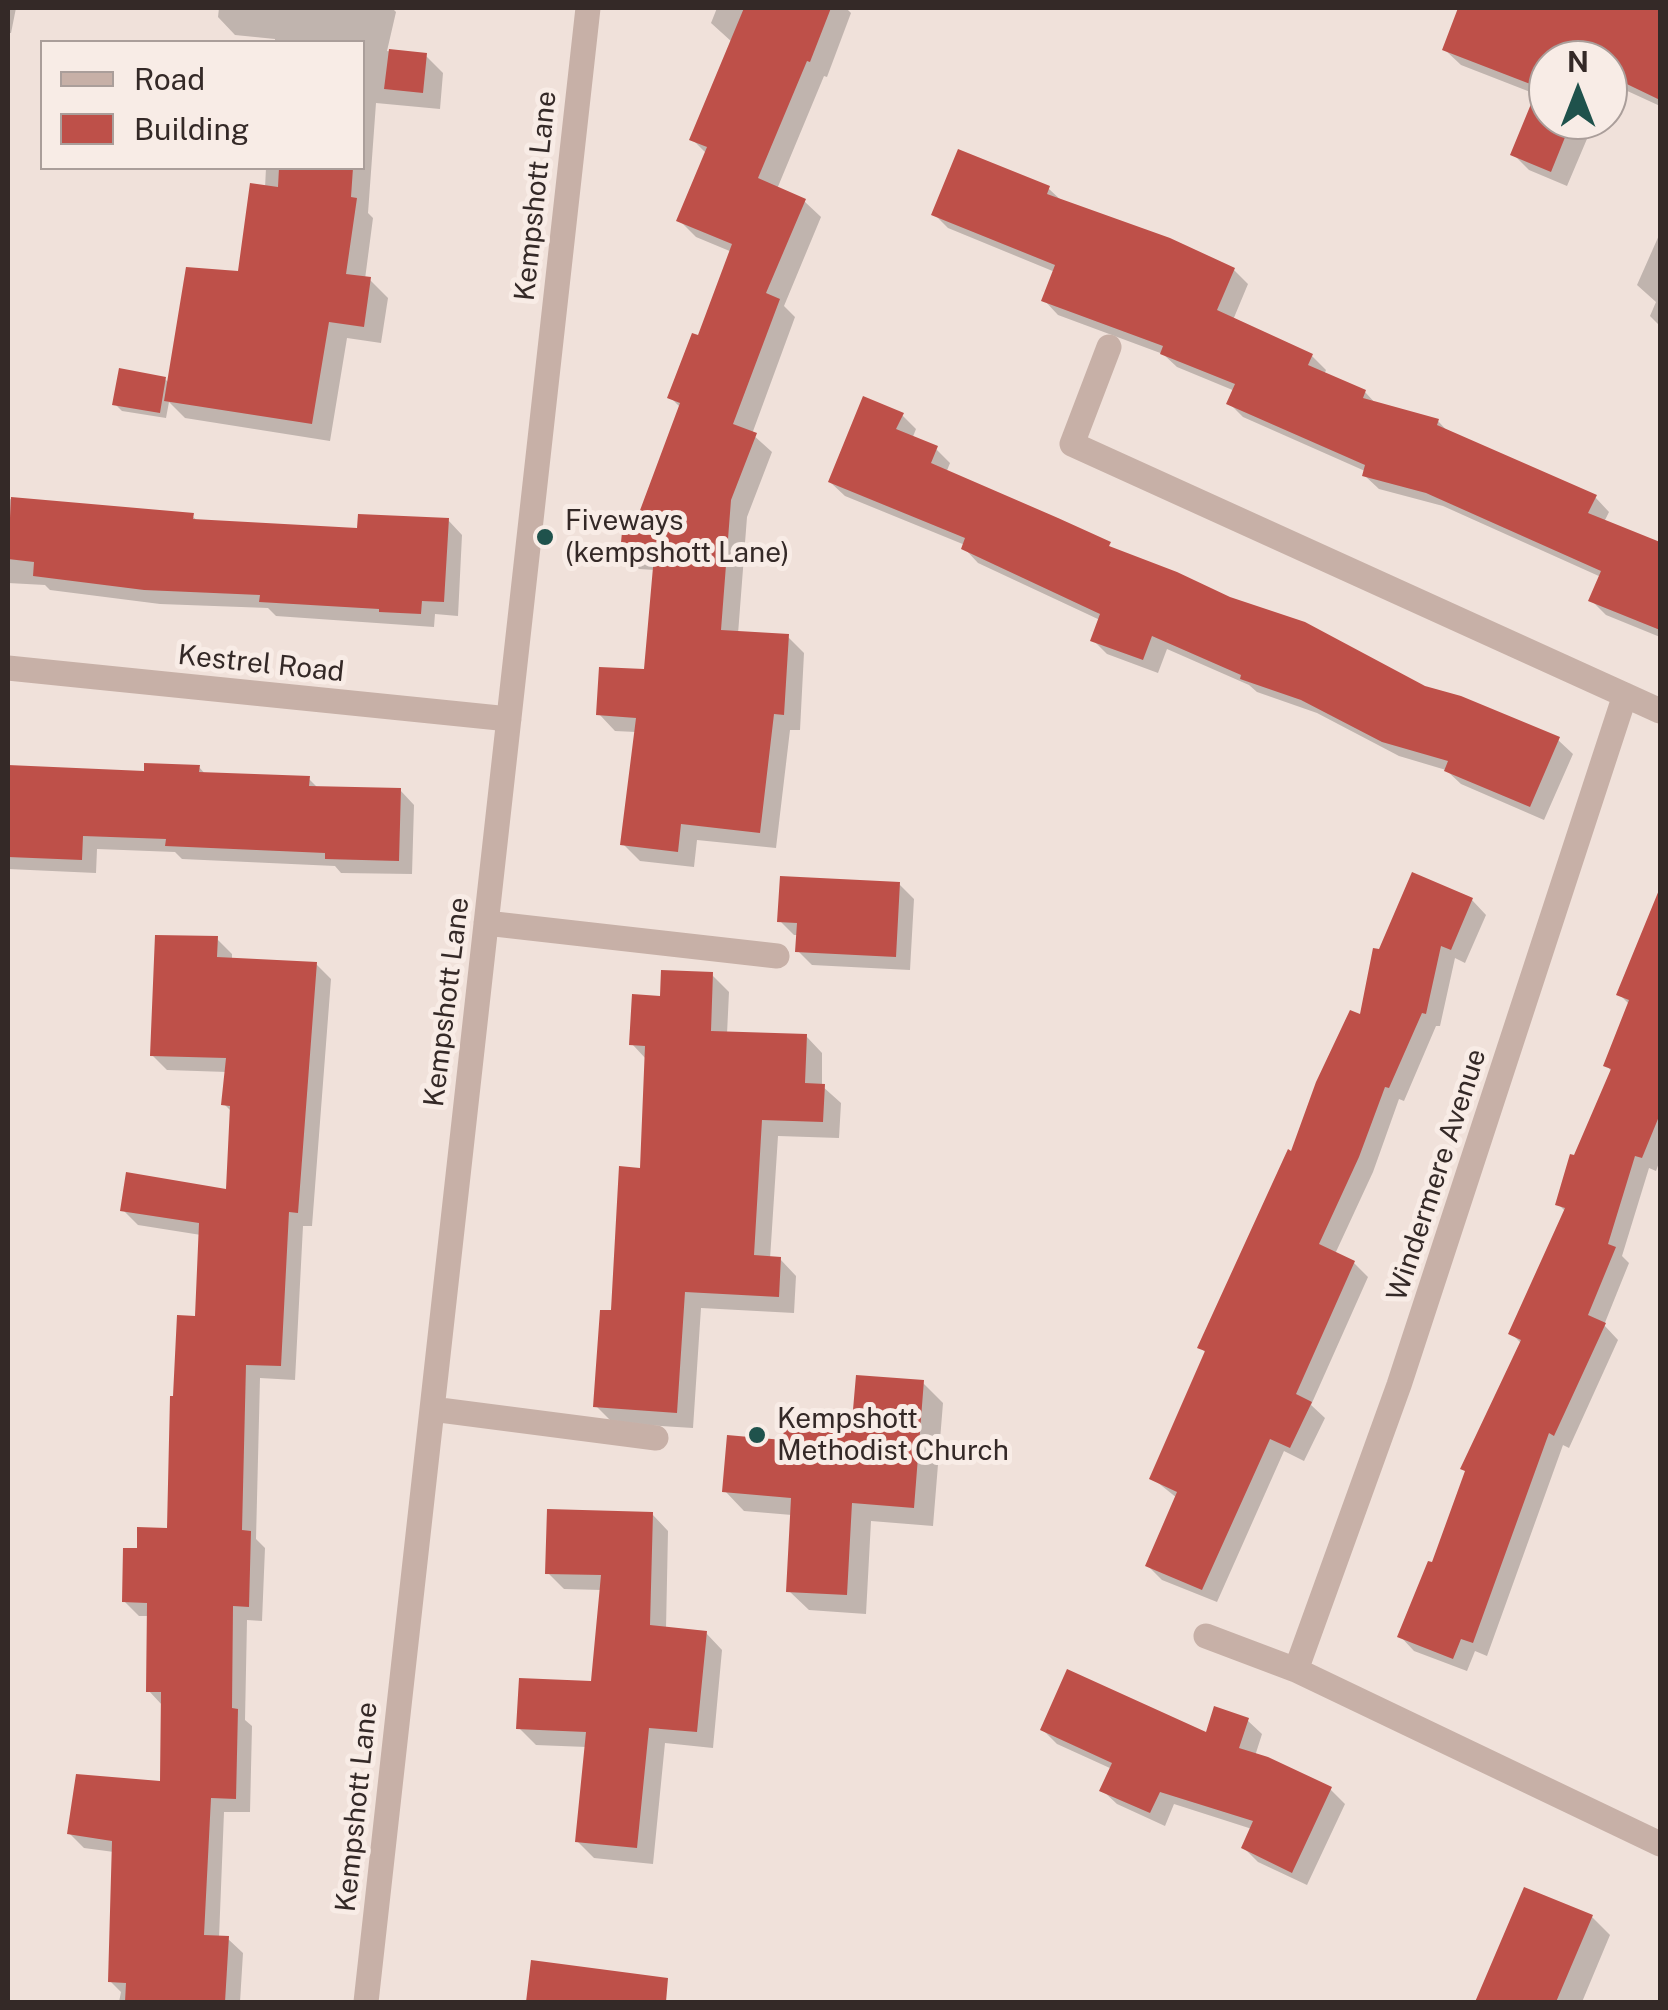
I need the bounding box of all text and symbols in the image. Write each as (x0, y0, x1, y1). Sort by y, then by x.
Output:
legend (40, 40, 365, 170)
north arrow (1528, 40, 1628, 140)
text: N (1567, 45, 1589, 78)
text: Road (134, 61, 205, 97)
street label: Kempshott Lane (508, 89, 564, 303)
text: Building (134, 111, 249, 147)
place label: Fiveways (kempshott Lane) (565, 504, 789, 570)
marker: Fiveways (kempshott Lane) (534, 526, 556, 548)
street label: Kestrel Road (176, 639, 346, 689)
street label: Kempshott Lane (417, 895, 477, 1109)
street label: Windermere Avenue (1380, 1045, 1494, 1305)
place label: Kempshott Methodist Church (777, 1402, 1009, 1468)
marker: Kempshott Methodist Church (746, 1424, 768, 1446)
street label: Kempshott Lane (329, 1700, 385, 1914)

